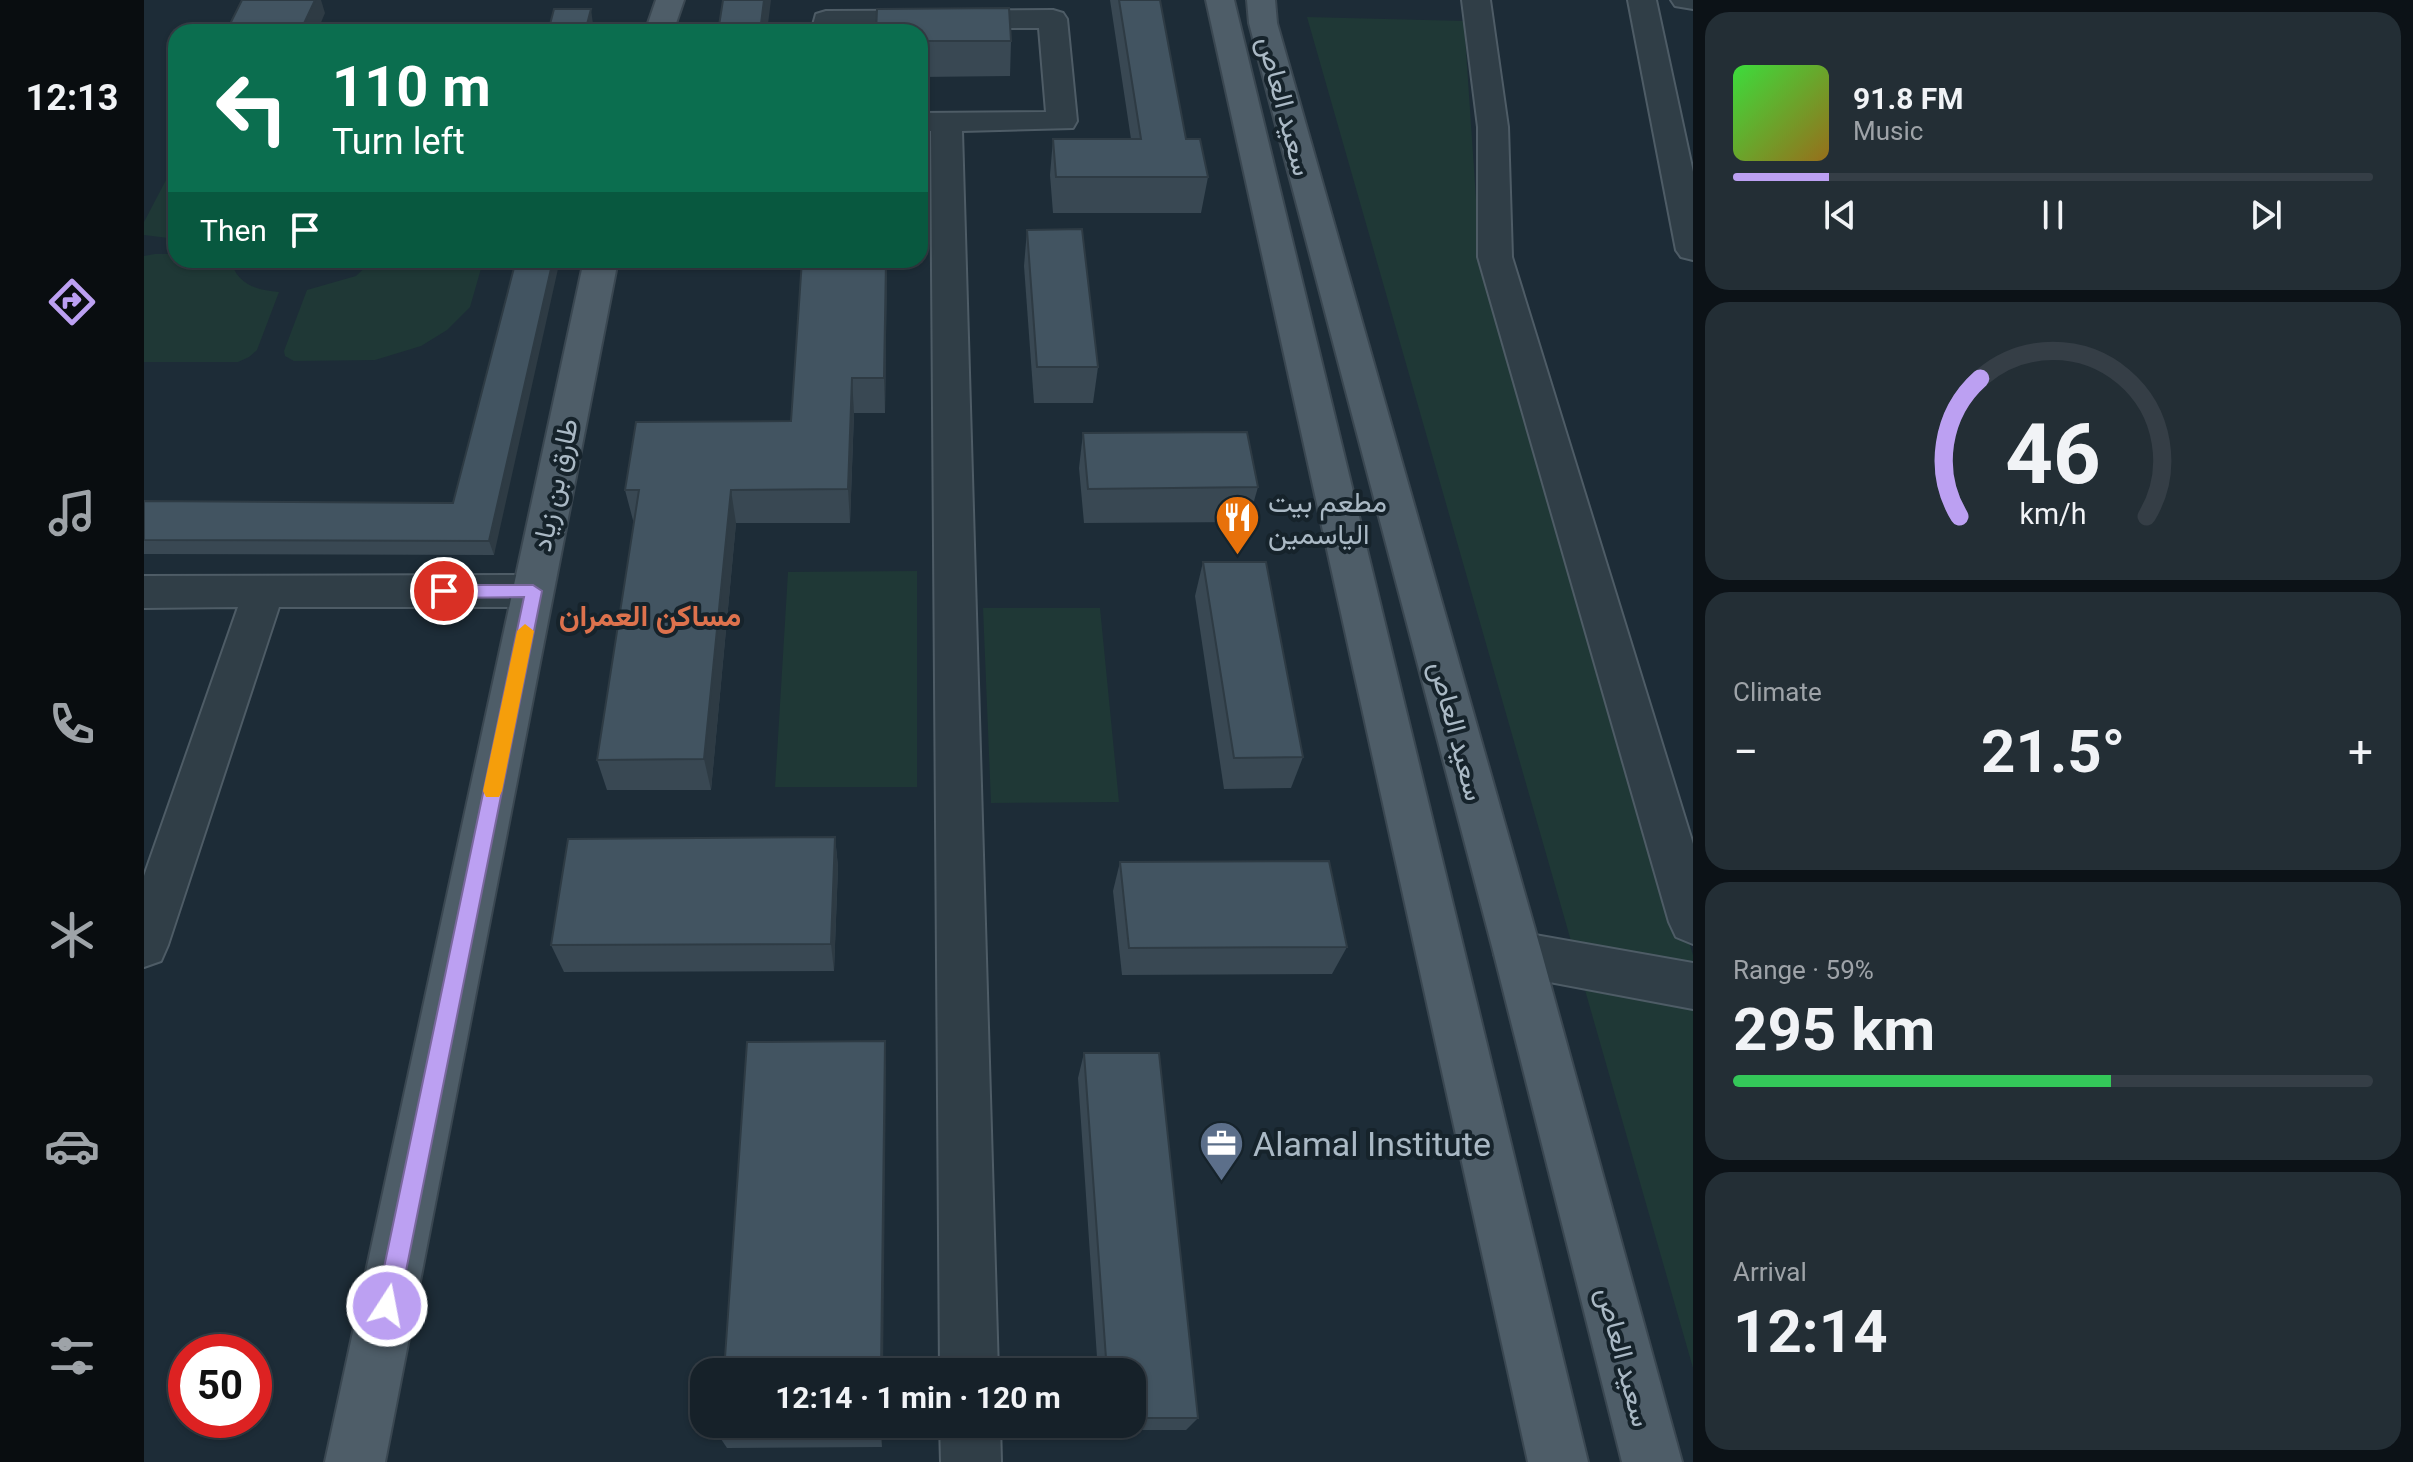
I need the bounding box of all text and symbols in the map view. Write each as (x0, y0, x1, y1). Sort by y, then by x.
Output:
street label: سعيد العاص (1251, 33, 1319, 179)
text: 110 m (332, 54, 491, 120)
icon: left (200, 56, 304, 160)
text: 12:13 (26, 77, 118, 119)
text: 91.8 FM (1853, 81, 1964, 116)
text: Music (1853, 116, 1923, 146)
text: Turn left (332, 121, 465, 163)
icon: previous (1818, 193, 1862, 237)
icon: pause (2031, 193, 2075, 237)
icon: next (2244, 193, 2288, 237)
icon: arrive (283, 208, 327, 252)
text: Then (200, 213, 267, 248)
icon: directions (44, 274, 100, 330)
text: 46 (2005, 406, 2101, 503)
street label: طارق بن زياد (525, 415, 586, 555)
icon: music (44, 485, 100, 541)
place label: مطعم بيت الياسمين (1268, 486, 1387, 551)
restaurant icon: مطعم بيت الياسمين (1213, 494, 1261, 557)
text: km/h (2019, 497, 2087, 531)
pin (410, 557, 478, 625)
icon: arrive (422, 569, 466, 613)
district label: مساكن العمران (559, 598, 741, 634)
street label: سعيد العاص (1423, 658, 1491, 804)
text: Climate (1733, 677, 1822, 707)
icon: phone (44, 696, 100, 752)
text: 21.5° (1981, 716, 2125, 787)
text: − (1733, 726, 1758, 778)
text: + (2348, 726, 2373, 778)
icon: climate (44, 907, 100, 963)
text: Range · 59% (1733, 955, 1874, 985)
text: 295 km (1733, 994, 1935, 1065)
icon: car (44, 1118, 100, 1174)
office icon: Alamal Institute (1198, 1120, 1246, 1183)
place label: Alamal Institute (1253, 1124, 1491, 1164)
text: Arrival (1733, 1257, 1807, 1287)
position arrow (345, 1264, 429, 1348)
street label: سعيد العاص (1590, 1284, 1658, 1430)
text: 12:14 (1733, 1296, 1888, 1367)
icon: filters (44, 1328, 100, 1384)
speed limit sign: 50 (168, 1334, 272, 1438)
text: 12:14 · 1 min · 120 m (775, 1380, 1061, 1415)

